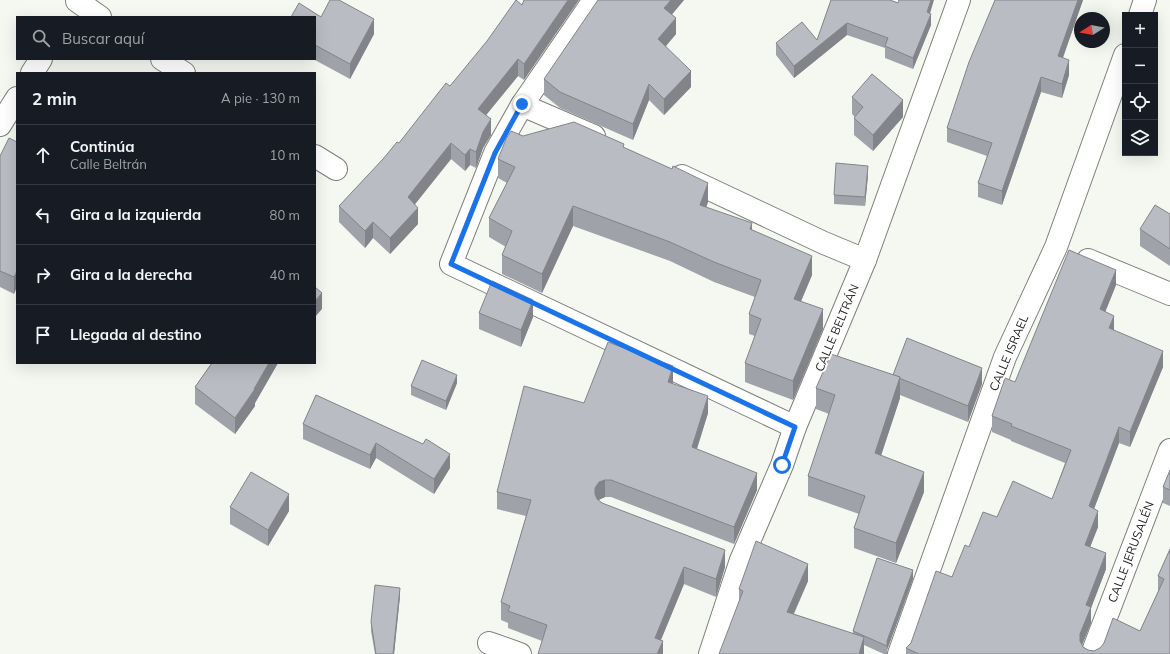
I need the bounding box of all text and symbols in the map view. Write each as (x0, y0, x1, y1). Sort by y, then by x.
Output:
north arrow (1074, 12, 1110, 48)
map controls (1122, 12, 1158, 156)
button: + (1122, 12, 1158, 48)
search box (16, 16, 316, 60)
icon: search (30, 27, 52, 49)
text: Buscar aquí (62, 29, 144, 48)
button: − (1122, 48, 1158, 84)
button: locate (1122, 84, 1158, 120)
text: 2 min (32, 88, 77, 109)
text: A pie · 130 m (221, 90, 300, 106)
route end (513, 95, 531, 113)
button: layers (1122, 120, 1158, 156)
text: Continúa (70, 137, 135, 156)
icon: ahead (32, 144, 54, 166)
text: 10 m (270, 147, 300, 163)
text: Calle Beltrán (70, 156, 147, 172)
icon: left (32, 204, 54, 226)
text: Gira a la izquierda (70, 205, 201, 224)
text: 80 m (270, 207, 300, 223)
icon: right (32, 264, 54, 286)
text: Gira a la derecha (70, 265, 192, 284)
text: 40 m (270, 267, 300, 283)
street label: CALLE BELTRÁN (811, 282, 862, 374)
street label: CALLE ISRAEL (986, 312, 1031, 393)
icon: arrive (32, 324, 54, 346)
text: Llegada al destino (70, 325, 202, 344)
route start (773, 456, 791, 474)
street label: CALLE JERUSALÉN (1104, 499, 1157, 604)

